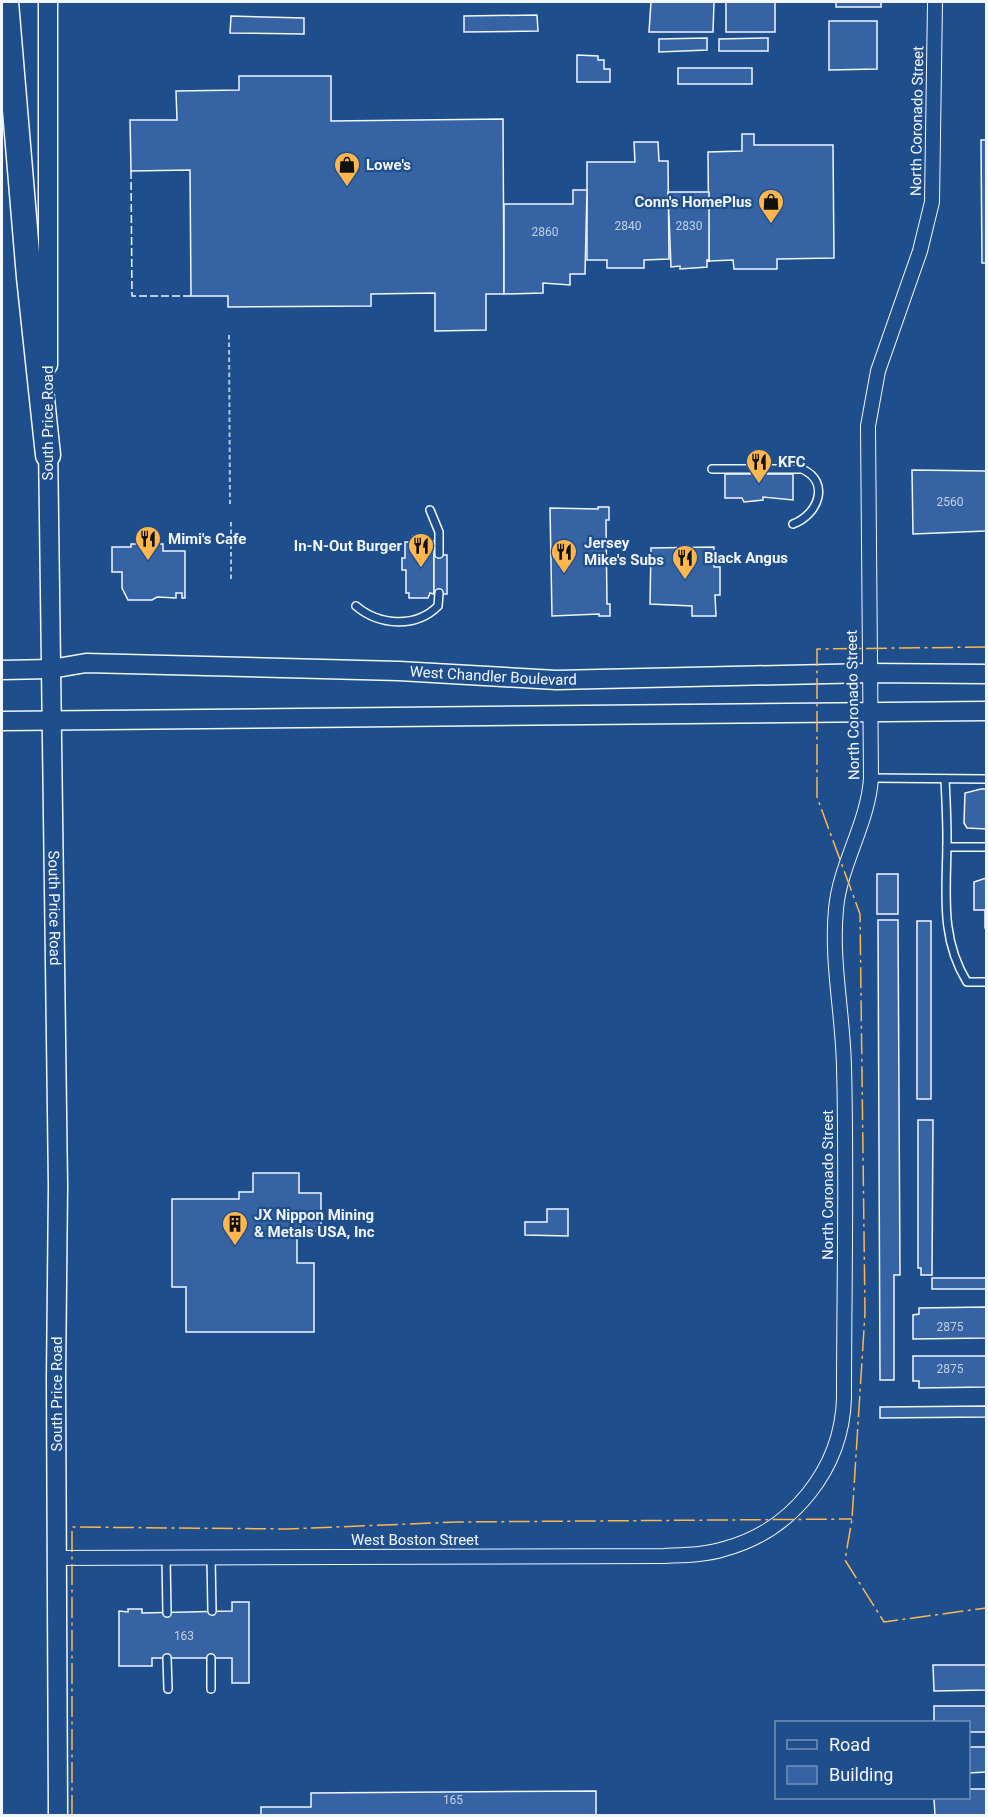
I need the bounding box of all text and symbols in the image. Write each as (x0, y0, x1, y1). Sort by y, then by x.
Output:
street label: North Coronado Street (907, 46, 927, 196)
shop icon: Lowe's (332, 150, 362, 188)
place label: Lowe's (366, 156, 411, 174)
shop icon: Conn's HomePlus (756, 187, 786, 225)
place label: Conn's HomePlus (634, 193, 752, 211)
house number: 2840 (615, 219, 642, 233)
house number: 2830 (676, 219, 703, 233)
house number: 2860 (532, 225, 559, 239)
street label: South Price Road (39, 366, 57, 480)
restaurant icon: KFC (744, 447, 774, 485)
place label: KFC (778, 453, 806, 471)
house number: 2560 (937, 495, 964, 509)
restaurant icon: Mimi's Cafe (133, 524, 163, 562)
place label: Mimi's Cafe (168, 530, 246, 548)
restaurant icon: In-N-Out Burger (406, 531, 436, 569)
place label: Jersey Mike's Subs (584, 534, 664, 569)
place label: In-N-Out Burger (294, 537, 402, 555)
restaurant icon: Jersey Mike's Subs (549, 537, 579, 575)
restaurant icon: Black Angus (670, 543, 700, 581)
place label: Black Angus (704, 549, 788, 567)
street label: North Coronado Street (843, 630, 863, 780)
street label: West Chandler Boulevard (409, 663, 577, 689)
street label: South Price Road (44, 850, 64, 966)
street label: North Coronado Street (819, 1110, 837, 1260)
place label: JX Nippon Mining & Metals USA, Inc (254, 1206, 375, 1241)
building icon: JX Nippon Mining & Metals USA, Inc (220, 1209, 250, 1247)
house number: 2875 (937, 1320, 964, 1334)
street label: South Price Road (48, 1337, 66, 1451)
house number: 2875 (937, 1362, 964, 1376)
street label: West Boston Street (351, 1531, 479, 1549)
house number: 163 (174, 1629, 194, 1643)
legend (775, 1721, 970, 1799)
text: Road (829, 1734, 870, 1755)
text: Building (829, 1764, 893, 1785)
house number: 165 (443, 1793, 463, 1807)

